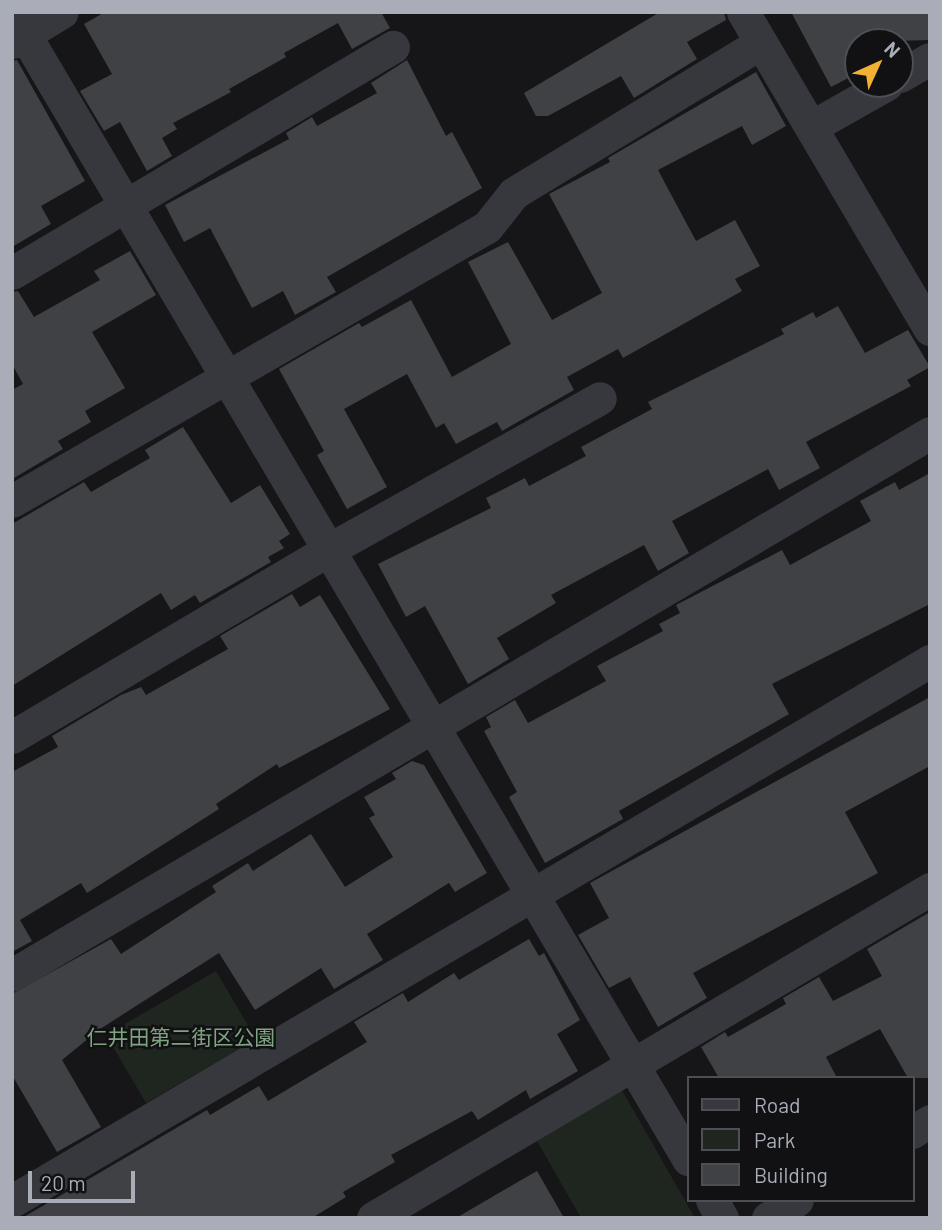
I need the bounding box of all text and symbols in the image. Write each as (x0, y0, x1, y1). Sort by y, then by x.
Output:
north arrow (844, 28, 914, 98)
text: N (880, 37, 905, 62)
park label: 仁井田第二街区公園 (87, 1024, 275, 1050)
legend (687, 1076, 914, 1202)
text: Road (754, 1092, 800, 1117)
text: Park (754, 1127, 795, 1152)
scale bar (32, 1156, 138, 1200)
text: Building (754, 1162, 828, 1187)
text: 20 m (41, 1170, 86, 1195)

